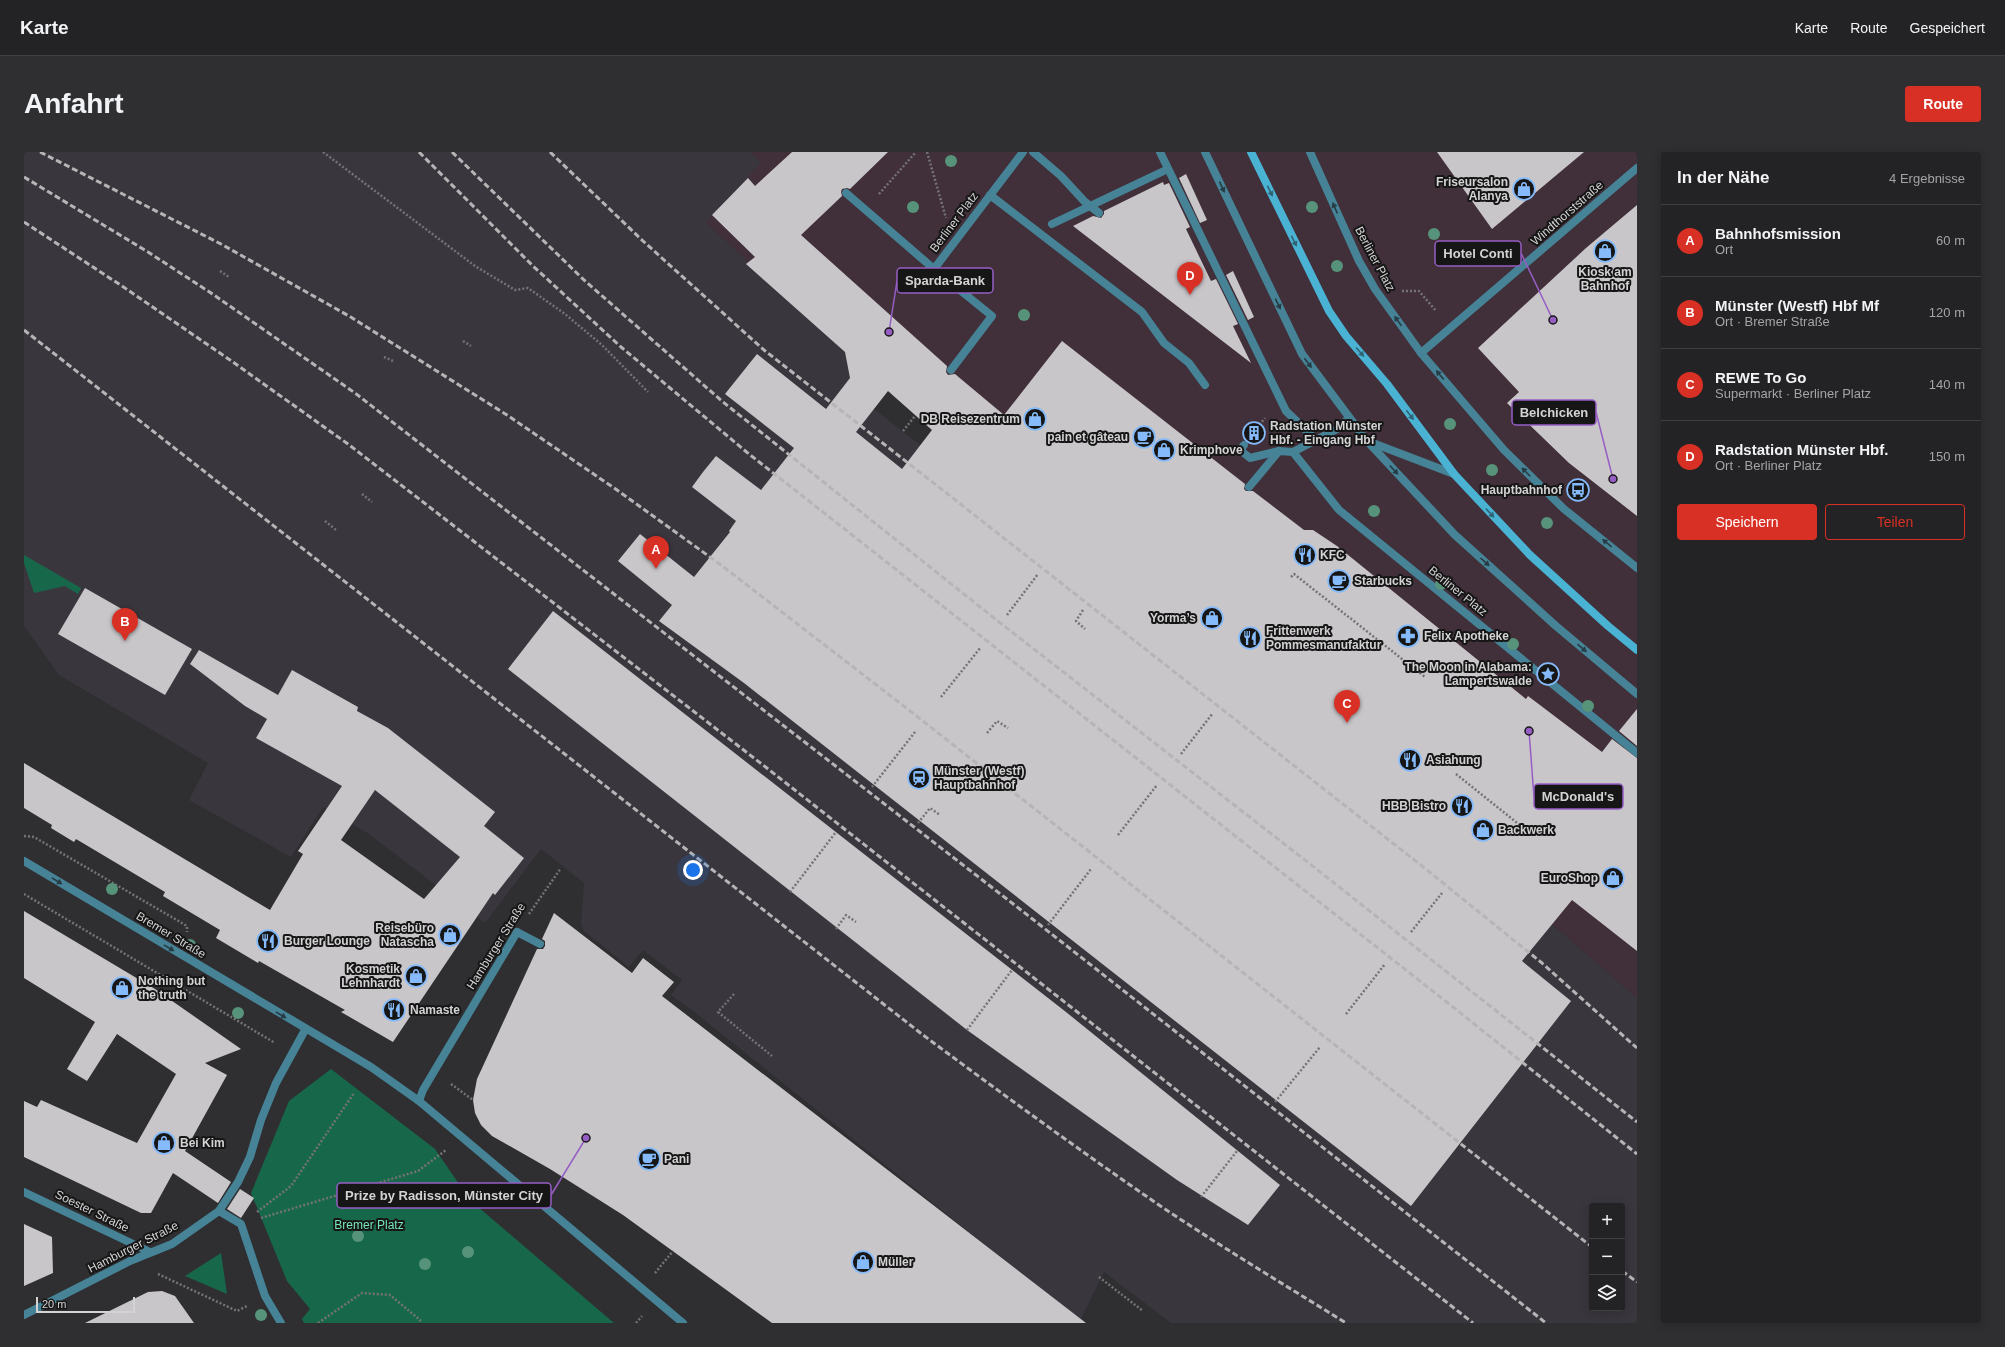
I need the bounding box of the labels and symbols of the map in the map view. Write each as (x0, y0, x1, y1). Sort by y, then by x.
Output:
place label: Friseursalon Alanya (1436, 175, 1508, 203)
shop icon: Friseursalon Alanya (1511, 176, 1537, 202)
street label: Windthorststraße (1528, 178, 1606, 248)
one-way arrow (1219, 182, 1225, 193)
one-way arrow (1267, 186, 1273, 197)
street label: Berliner Platz (927, 189, 981, 255)
one-way arrow (1332, 202, 1338, 214)
street label: Berliner Platz (1352, 224, 1398, 294)
one-way arrow (1291, 235, 1297, 246)
shop icon: Kiosk am Bahnhof (1592, 238, 1618, 264)
callout: Hotel Conti (1435, 241, 1521, 266)
text: Hotel Conti (1443, 246, 1513, 261)
pin: D (1177, 262, 1203, 295)
place label: Kiosk am Bahnhof (1578, 265, 1632, 293)
callout: Sparda-Bank (897, 268, 993, 293)
text: Sparda-Bank (905, 273, 986, 288)
one-way arrow (1275, 299, 1281, 310)
one-way arrow (1394, 316, 1403, 327)
one-way arrow (1355, 347, 1364, 358)
one-way arrow (1304, 357, 1313, 368)
one-way arrow (1435, 370, 1444, 380)
callout: Belchicken (1512, 400, 1596, 425)
text: Belchicken (1520, 405, 1588, 420)
shop icon: DB Reisezentrum (1022, 406, 1048, 432)
one-way arrow (1406, 410, 1414, 421)
place label: DB Reisezentrum (921, 412, 1020, 426)
place label: Radstation Münster Hbf. - Eingang Hbf (1270, 419, 1382, 447)
building icon: Radstation Münster Hbf. - Eingang Hbf (1241, 420, 1267, 446)
cafe icon: pain et gâteau (1131, 424, 1157, 450)
place label: pain et gâteau (1047, 430, 1128, 444)
shop icon: Krimphove (1151, 437, 1177, 463)
place label: Krimphove (1180, 443, 1243, 457)
one-way arrow (1389, 465, 1398, 475)
one-way arrow (1521, 467, 1531, 477)
bus stop icon: Hauptbahnhof (1565, 477, 1591, 503)
place label: Hauptbahnhof (1481, 483, 1563, 497)
one-way arrow (1485, 508, 1494, 517)
pin: A (643, 536, 669, 569)
one-way arrow (1601, 539, 1612, 548)
restaurant icon: KFC (1292, 542, 1318, 568)
place label: KFC (1320, 548, 1345, 562)
one-way arrow (1480, 557, 1490, 567)
street label: Berliner Platz (1426, 563, 1490, 619)
cafe icon: Starbucks (1326, 568, 1352, 594)
place label: Starbucks (1354, 574, 1412, 588)
shop icon: Yorma’s (1199, 605, 1225, 631)
pin: B (112, 608, 138, 641)
place label: Yorma’s (1150, 611, 1196, 625)
pharmacy icon: Felix Apotheke (1395, 623, 1421, 649)
place label: Frittenwerk Pommesmanufaktur (1266, 624, 1382, 652)
restaurant icon: Frittenwerk Pommesmanufaktur (1237, 625, 1263, 651)
place label: Felix Apotheke (1424, 629, 1509, 643)
one-way arrow (1577, 644, 1588, 653)
place label: The Moon in Alabama: Lampertswalde (1404, 660, 1532, 688)
place icon: The Moon in Alabama: Lampertswalde (1535, 661, 1561, 687)
pin: C (1334, 690, 1360, 723)
restaurant icon: Asiahung (1397, 747, 1423, 773)
place label: Asiahung (1426, 753, 1481, 767)
place label: Münster (Westf) Hauptbahnhof (934, 764, 1024, 792)
station icon: Münster (Westf) Hauptbahnhof (906, 765, 932, 791)
callout: McDonald's (1534, 784, 1623, 809)
text: McDonald's (1542, 789, 1614, 804)
restaurant icon: HBB Bistro (1449, 793, 1475, 819)
place label: HBB Bistro (1382, 799, 1446, 813)
shop icon: Backwerk (1470, 817, 1496, 843)
place label: Backwerk (1498, 823, 1554, 837)
your location (683, 860, 703, 880)
shop icon: EuroShop (1600, 865, 1626, 891)
place label: EuroShop (1541, 871, 1598, 885)
one-way arrow (51, 878, 63, 885)
street label: Hamburger Straße (464, 900, 528, 992)
street label: Bremer Straße (134, 909, 209, 961)
place label: Reisebüro Natascha (375, 921, 434, 949)
shop icon: Reisebüro Natascha (437, 922, 463, 948)
restaurant icon: Burger Lounge (255, 928, 281, 954)
place label: Burger Lounge (284, 934, 370, 948)
one-way arrow (164, 944, 174, 952)
place label: Kosmetik Lehnhardt (341, 962, 400, 990)
shop icon: Kosmetik Lehnhardt (403, 963, 429, 989)
place label: Nothing but the truth (138, 974, 205, 1002)
shop icon: Nothing but the truth (109, 975, 135, 1001)
restaurant icon: Namaste (381, 997, 407, 1023)
place label: Namaste (410, 1003, 460, 1017)
one-way arrow (275, 1011, 287, 1018)
shop icon: Bei Kim (151, 1130, 177, 1156)
place label: Bei Kim (180, 1136, 225, 1150)
cafe icon: Pani (636, 1146, 662, 1172)
place label: Pani (664, 1152, 689, 1166)
callout: Prize by Radisson, Münster City (337, 1183, 551, 1208)
street label: Soester Straße (53, 1187, 132, 1235)
text: Prize by Radisson, Münster City (345, 1188, 544, 1203)
street label: Hamburger Straße (86, 1218, 181, 1276)
park label: Bremer Platz (334, 1218, 404, 1232)
shop icon: Müller (850, 1249, 876, 1275)
place label: Müller (878, 1255, 914, 1269)
scale bar (36, 1295, 135, 1314)

